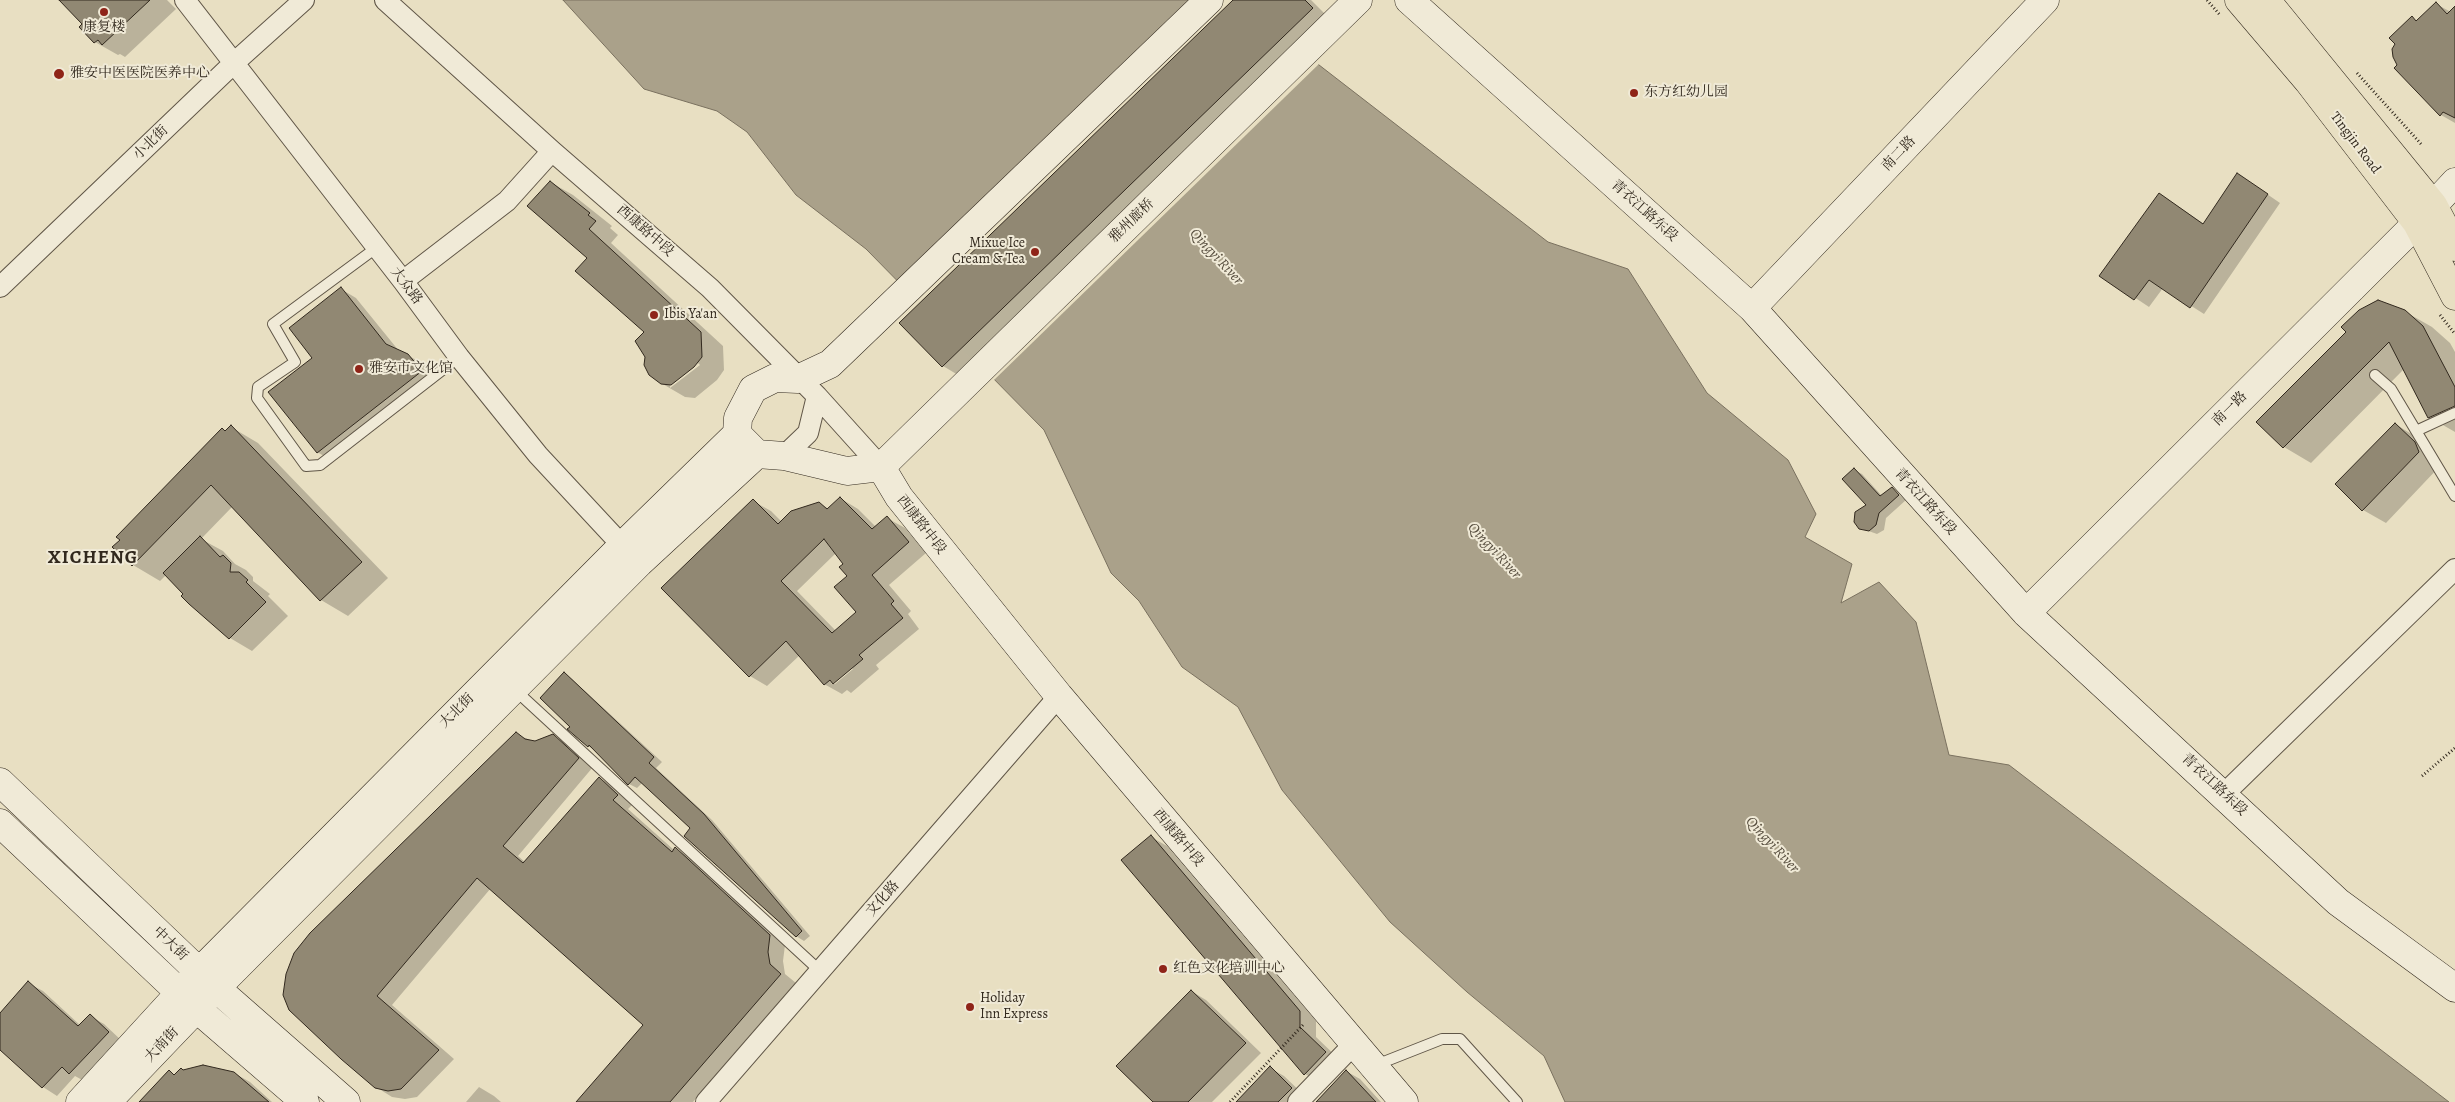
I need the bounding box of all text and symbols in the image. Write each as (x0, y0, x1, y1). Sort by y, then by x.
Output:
marker: 康复楼 (98, 6, 110, 18)
place label: 康复楼 (83, 20, 125, 36)
place label: 雅安中医医院医养中心 (70, 66, 210, 82)
marker: 雅安中医医院医养中心 (52, 67, 66, 81)
place label: 东方红幼儿园 (1644, 85, 1728, 101)
marker: 东方红幼儿园 (1628, 87, 1640, 99)
street label: Tingjin Road (2326, 109, 2384, 177)
street label: 小北街 (130, 122, 172, 164)
street label: 南二路 (1878, 133, 1920, 175)
street label: 青衣江路东段 (1607, 177, 1681, 245)
street label: 雅州廊桥 (1106, 196, 1158, 246)
street label: 西康路中段 (613, 202, 677, 260)
water label: Qingyi River (1185, 225, 1247, 289)
place label: Mixue Ice Cream & Tea (952, 236, 1025, 268)
marker: Mixue Ice Cream & Tea (1029, 246, 1041, 258)
street label: 大众路 (387, 264, 425, 308)
place label: Ibis Ya'an (664, 307, 717, 323)
marker: Ibis Ya'an (648, 309, 660, 321)
place label: 雅安市文化馆 (369, 361, 453, 377)
marker: 雅安市文化馆 (353, 363, 365, 375)
street label: 南一路 (2209, 388, 2251, 430)
street label: 青衣江路东段 (1891, 465, 1959, 539)
street label: 西康路中段 (893, 492, 949, 558)
water label: Qingyi River (1463, 519, 1525, 583)
district label: XICHENG (47, 547, 139, 569)
street label: 大北街 (436, 690, 478, 732)
street label: 青衣江路东段 (2178, 750, 2250, 820)
street label: 西康路中段 (1149, 806, 1207, 870)
water label: Qingyi River (1741, 813, 1803, 877)
street label: 文化路 (863, 878, 903, 920)
street label: 中大街 (149, 923, 191, 965)
place label: 红色文化培训中心 (1173, 961, 1285, 977)
marker: 红色文化培训中心 (1157, 963, 1169, 975)
place label: Holiday Inn Express (980, 991, 1048, 1024)
marker: Holiday Inn Express (964, 1001, 976, 1013)
street label: 大南街 (141, 1024, 183, 1066)

